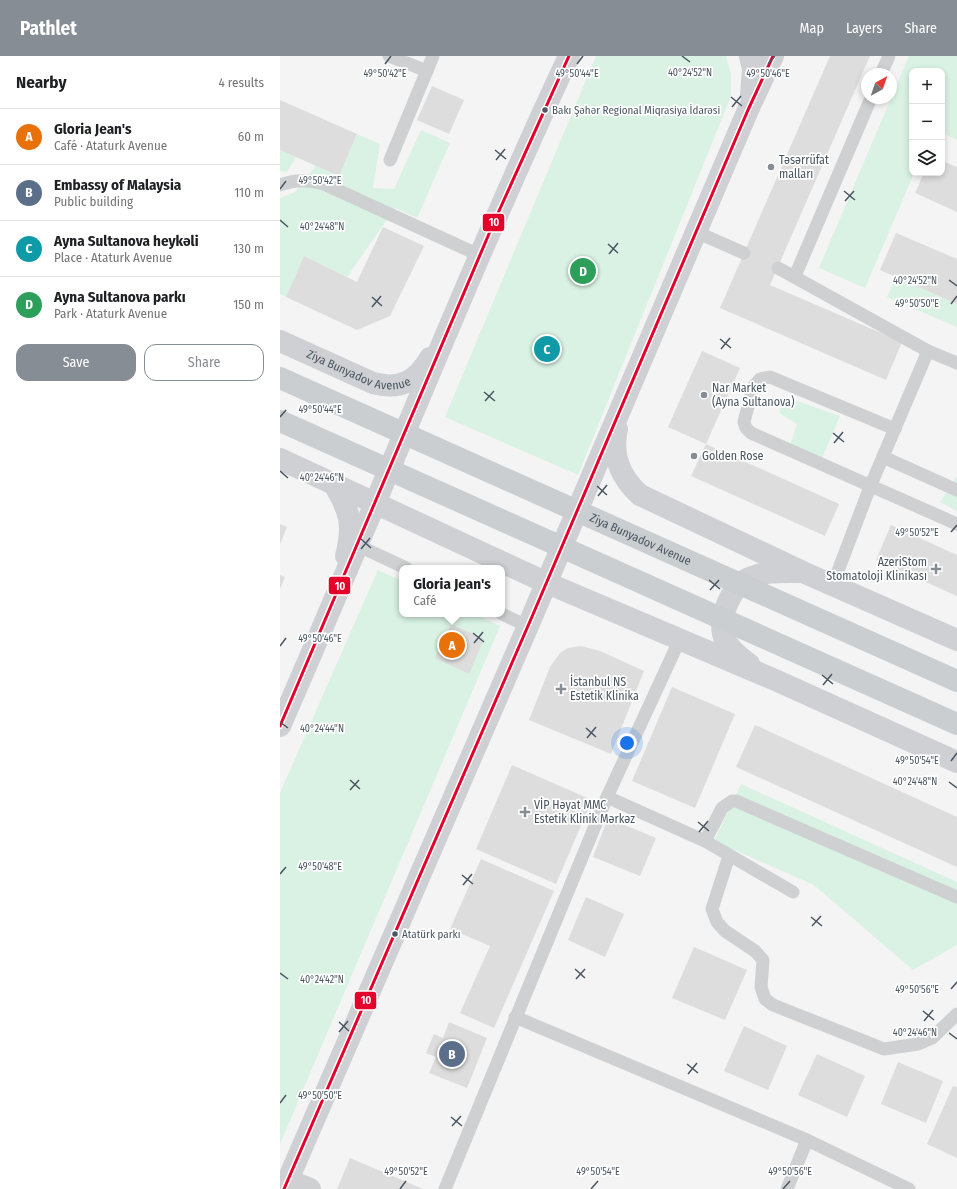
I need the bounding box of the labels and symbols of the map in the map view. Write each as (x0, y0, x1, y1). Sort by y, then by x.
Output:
text: 40°24'52"N (668, 67, 712, 79)
text: 49°50'42"E (363, 68, 407, 80)
text: 49°50'44"E (555, 68, 599, 80)
text: 49°50'46"E (746, 68, 790, 80)
north arrow (861, 68, 897, 104)
place label: Bakı Şəhər Regional Miqrasiya İdarəsi (552, 103, 721, 117)
marker: Bakı Şəhər Regional Miqrasiya İdarəsi (540, 105, 550, 115)
place label: Təsərrüfat malları (779, 153, 829, 181)
marker: Təsərrüfat malları (766, 162, 776, 172)
text: 49°50'42"E (298, 175, 342, 187)
line badge: 10 (482, 213, 505, 232)
text: 10 (489, 216, 499, 229)
text: 40°24'48"N (300, 221, 344, 233)
pin: D (570, 256, 596, 286)
text: 40°24'52"N (893, 275, 937, 287)
text: 49°50'50"E (895, 298, 939, 310)
pin: C (534, 334, 560, 364)
street label: Ziya Bunyadov Avenue (305, 347, 413, 392)
place label: Nar Market (Ayna Sultanova) (712, 381, 795, 409)
marker: Nar Market (Ayna Sultanova) (699, 390, 709, 400)
text: 49°50'44"E (298, 404, 342, 416)
place label: Golden Rose (702, 449, 764, 463)
marker: Golden Rose (689, 451, 699, 461)
text: 40°24'46"N (300, 472, 344, 484)
street label: Ziya Bunyadov Avenue (588, 511, 694, 568)
text: 49°50'52"E (895, 527, 939, 539)
place label: AzeriStom Stomatoloji Klinikası (826, 555, 927, 583)
marker: AzeriStom Stomatoloji Klinikası (930, 563, 942, 575)
line badge: 10 (328, 576, 351, 595)
text: 10 (335, 580, 345, 593)
pin: A (439, 630, 465, 660)
text: 49°50'46"E (298, 633, 342, 645)
place label: İstanbul NS Estetik Klinika (570, 674, 639, 703)
marker: İstanbul NS Estetik Klinika (555, 683, 567, 695)
text: 40°24'44"N (300, 723, 344, 735)
your location (617, 733, 637, 753)
text: 49°50'54"E (895, 755, 939, 767)
text: 40°24'48"N (893, 776, 937, 788)
place label: VİP Həyat MMC Estetik Klinik Mərkəz (534, 797, 635, 826)
marker: VİP Həyat MMC Estetik Klinik Mərkəz (519, 806, 531, 818)
text: 49°50'48"E (298, 861, 342, 873)
place label: Atatürk parkı (402, 928, 460, 941)
marker: Atatürk parkı (390, 929, 400, 939)
text: 40°24'42"N (300, 974, 344, 986)
text: 49°50'56"E (895, 984, 939, 996)
line badge: 10 (354, 991, 377, 1010)
text: 10 (361, 994, 371, 1007)
text: 40°24'46"N (893, 1027, 937, 1039)
pin: B (439, 1039, 465, 1069)
text: 49°50'50"E (298, 1090, 342, 1102)
text: 49°50'52"E (384, 1166, 428, 1178)
text: 49°50'54"E (576, 1166, 620, 1178)
text: 49°50'56"E (768, 1166, 812, 1178)

